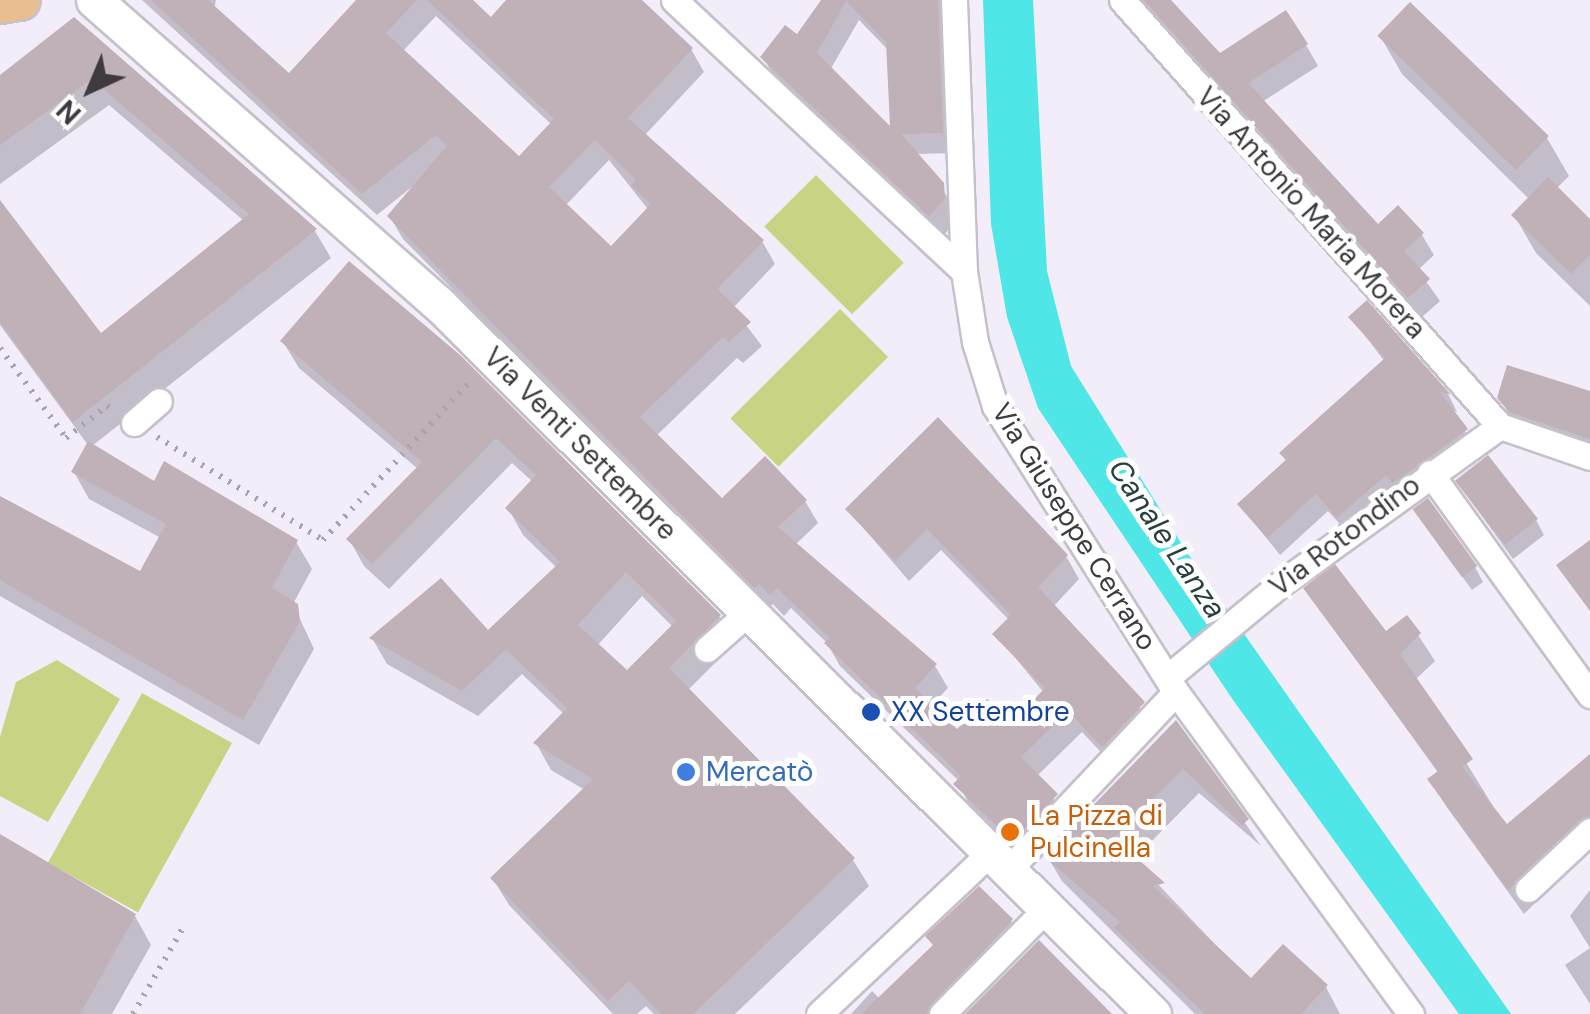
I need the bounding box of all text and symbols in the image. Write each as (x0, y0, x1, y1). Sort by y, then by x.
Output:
north arrow (40, 40, 140, 140)
street label: Via Antonio Maria Morera (1189, 80, 1433, 346)
text: N (49, 92, 89, 132)
street label: Via Venti Settembre (476, 340, 684, 548)
street label: Via Giuseppe Cerrano (984, 397, 1164, 657)
water label: Canale Lanza (1101, 453, 1233, 625)
street label: Via Rotondino (1263, 468, 1427, 604)
place label: XX Settembre (891, 695, 1070, 729)
marker: XX Settembre (860, 701, 882, 723)
place label: Mercatò (706, 755, 813, 789)
marker: Mercatò (675, 761, 697, 783)
place label: La Pizza di Pulcinella (1030, 799, 1163, 865)
marker: La Pizza di Pulcinella (999, 821, 1021, 843)

